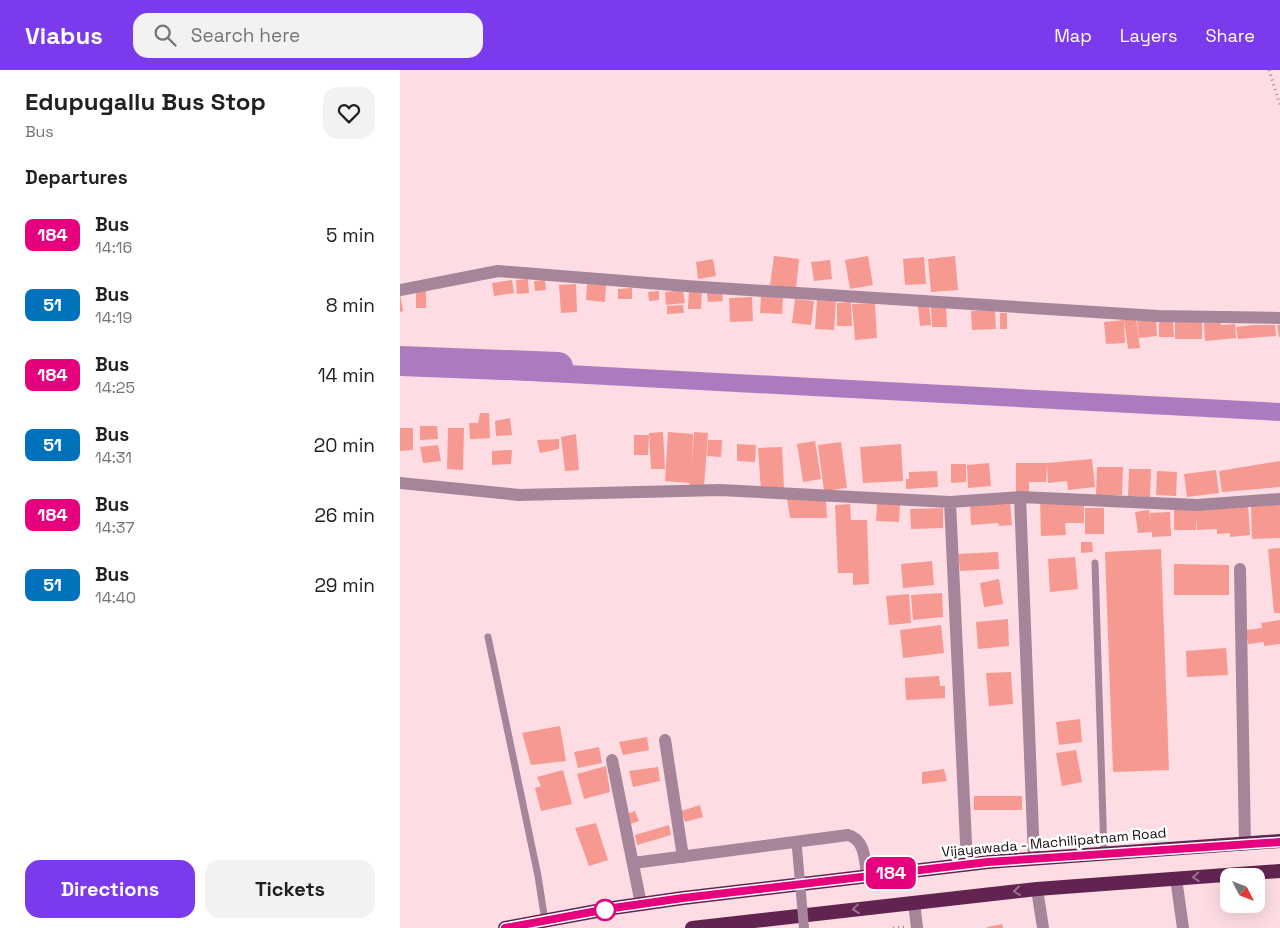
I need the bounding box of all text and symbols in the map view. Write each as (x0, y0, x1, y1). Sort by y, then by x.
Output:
search box (133, 13, 483, 58)
text: Viabus (25, 20, 103, 51)
icon: search (151, 21, 179, 49)
text: Search here (191, 23, 300, 48)
text: Map (1054, 24, 1092, 47)
text: Layers (1120, 24, 1177, 47)
text: Share (1205, 24, 1255, 47)
text: Edupugallu Bus Stop (25, 86, 266, 117)
button: heart (323, 87, 375, 139)
text: Bus (25, 121, 54, 142)
text: Departures (25, 165, 128, 190)
text: Bus (95, 212, 129, 237)
text: 184 (37, 223, 68, 246)
text: 5 min (326, 223, 375, 248)
text: 14:16 (95, 237, 132, 258)
text: Bus (95, 282, 129, 307)
text: 51 (43, 293, 62, 316)
text: 8 min (326, 293, 375, 318)
text: 14:19 (95, 307, 132, 328)
text: Bus (95, 352, 129, 377)
text: 184 (37, 363, 68, 386)
text: 14 min (318, 363, 375, 388)
text: 14:25 (95, 377, 135, 398)
text: Bus (95, 422, 129, 447)
text: 51 (43, 433, 62, 456)
text: 20 min (314, 433, 375, 458)
text: 14:31 (95, 447, 132, 468)
text: Bus (95, 492, 129, 517)
text: 184 (37, 503, 68, 526)
text: 26 min (314, 503, 375, 528)
text: 14:37 (95, 517, 134, 538)
text: Bus (95, 562, 129, 587)
text: 51 (43, 573, 62, 596)
text: 29 min (314, 573, 375, 598)
text: 14:40 (95, 587, 136, 608)
street label: Vijayawada - Machilipatnam Road (941, 823, 1167, 861)
line badge: 184 (862, 857, 920, 889)
button: Directions (25, 860, 195, 918)
button: Tickets (205, 860, 375, 918)
text: 184 (876, 861, 906, 884)
north arrow (1220, 868, 1265, 912)
map controls (1220, 868, 1265, 913)
one-way arrow (1192, 871, 1200, 882)
one-way arrow (1013, 885, 1021, 896)
unlabelled marker (594, 899, 616, 921)
one-way arrow (851, 903, 859, 914)

